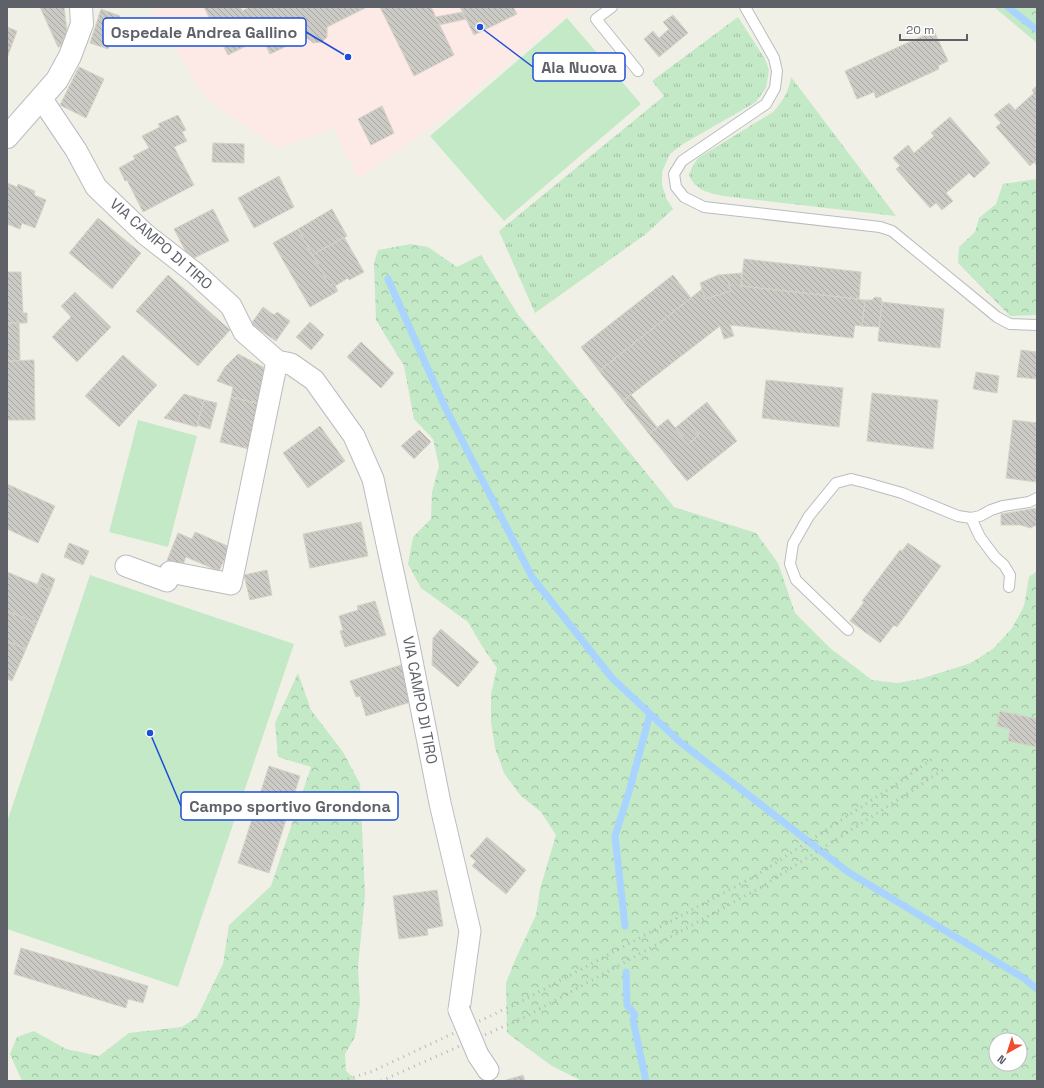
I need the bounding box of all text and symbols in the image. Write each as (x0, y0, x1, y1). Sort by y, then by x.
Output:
scale bar (900, 16, 967, 42)
callout: Ospedale Andrea Gallino (103, 18, 306, 46)
text: Ospedale Andrea Gallino (111, 22, 297, 43)
text: 20 m (906, 22, 934, 38)
callout: Ala Nuova (533, 53, 625, 81)
text: Ala Nuova (541, 57, 617, 78)
street label: VIA CAMPO DI TIRO (106, 194, 217, 293)
street label: VIA CAMPO DI TIRO (399, 634, 442, 766)
callout: Campo sportivo Grondona (181, 792, 398, 820)
text: Campo sportivo Grondona (189, 796, 391, 817)
north arrow (988, 1032, 1028, 1072)
text: N (994, 1052, 1009, 1068)

